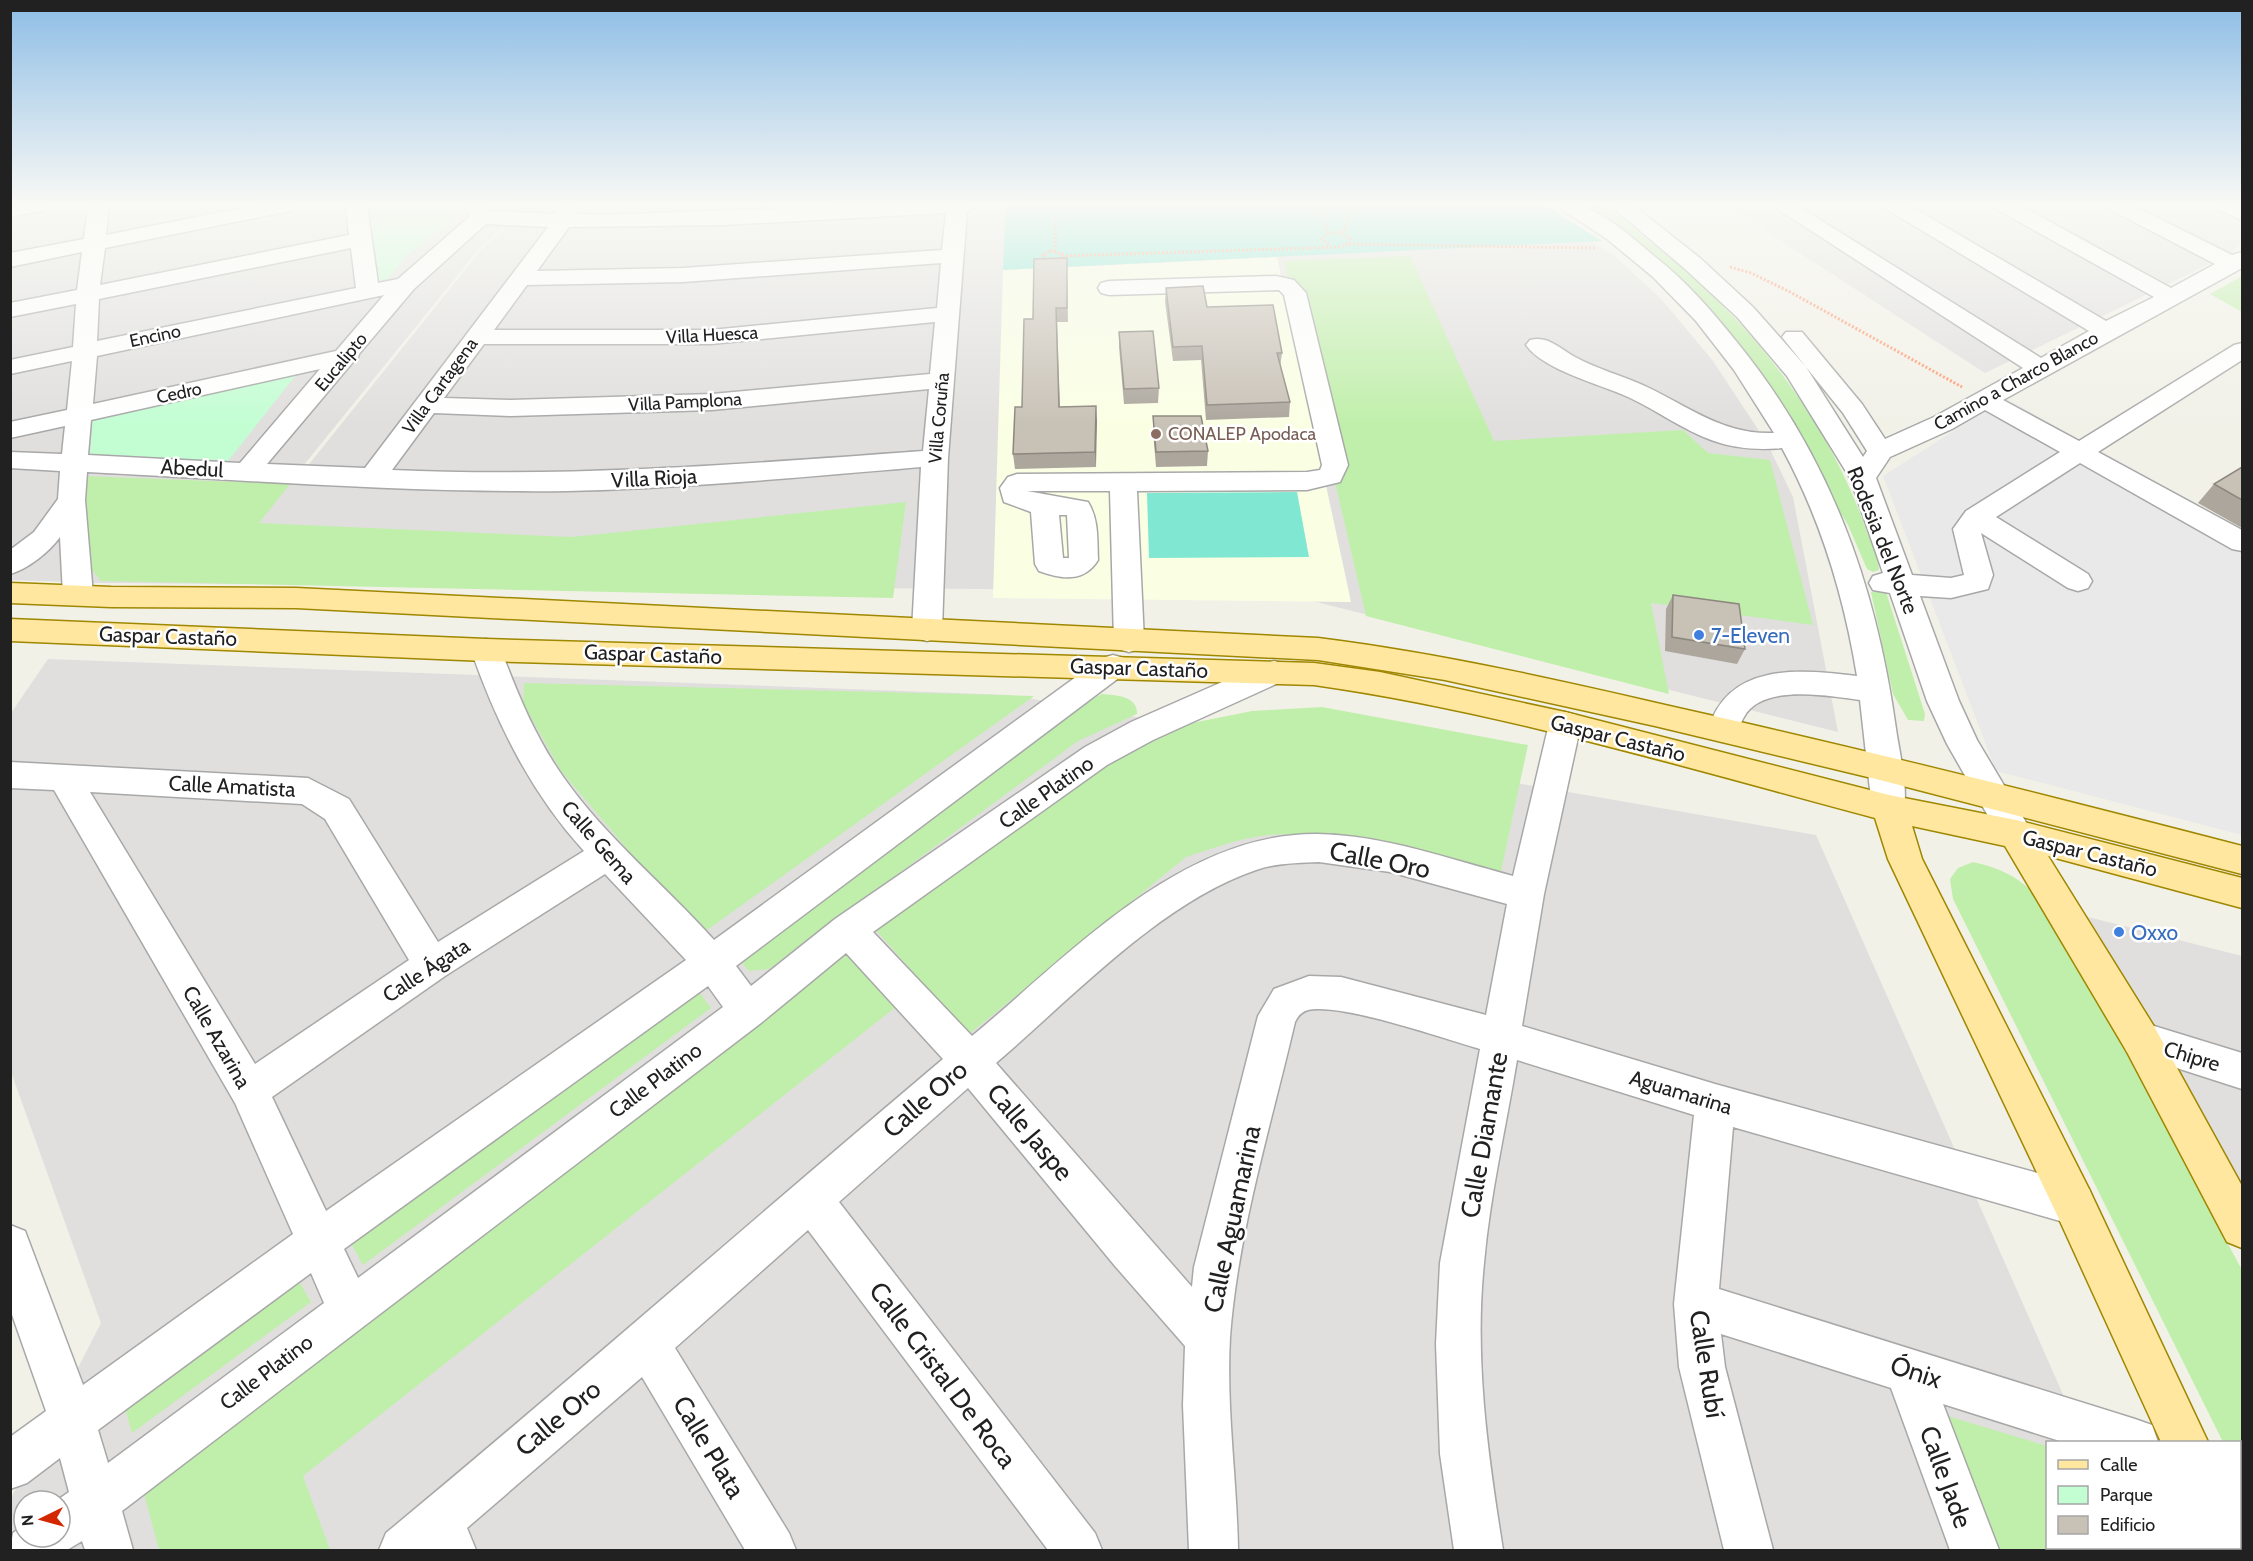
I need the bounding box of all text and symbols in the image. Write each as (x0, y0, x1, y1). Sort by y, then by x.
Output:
street label: Encino (127, 320, 183, 352)
street label: Villa Huesca (665, 322, 759, 348)
street label: Camino a Charco Blanco (1930, 327, 2102, 435)
street label: Eucalipto (310, 328, 372, 396)
street label: Villa Cartagena (398, 333, 483, 438)
street label: Villa Coruña (924, 371, 954, 464)
street label: Cedro (155, 378, 204, 408)
street label: Villa Pamplona (627, 388, 743, 416)
place label: CONALEP Apodaca (1168, 423, 1317, 445)
marker: CONALEP Apodaca (1149, 427, 1163, 441)
street label: Abedul (160, 454, 224, 482)
street label: Villa Rioja (610, 463, 698, 494)
street label: Rodesia del Norte (1842, 463, 1924, 618)
street label: Gaspar Castaño (99, 621, 237, 651)
place label: 7-Eleven (1711, 623, 1790, 648)
marker: 7-Eleven (1692, 628, 1706, 642)
street label: Gaspar Castaño (584, 639, 722, 669)
street label: Gaspar Castaño (1070, 653, 1208, 683)
street label: Gaspar Castaño (1548, 709, 1688, 767)
street label: Calle Platino (994, 750, 1098, 834)
street label: Calle Amatista (168, 770, 296, 802)
street label: Calle Gema (556, 795, 642, 889)
street label: Gaspar Castaño (2020, 824, 2160, 882)
street label: Calle Oro (1327, 835, 1433, 885)
place label: Oxxo (2131, 920, 2178, 945)
marker: Oxxo (2112, 925, 2126, 939)
street label: Calle Ágata (378, 933, 474, 1007)
street label: Calle Azarina (178, 981, 256, 1093)
street label: Chipre (2161, 1036, 2223, 1076)
street label: Calle Platino (604, 1037, 706, 1123)
street label: Calle Diamante (1454, 1049, 1514, 1221)
street label: Calle Oro (876, 1054, 974, 1144)
street label: Aguamarina (1627, 1065, 1735, 1119)
street label: Calle Jaspe (980, 1077, 1080, 1187)
street label: Calle Aguamarina (1197, 1122, 1268, 1316)
street label: Calle Cristal De Roca (863, 1276, 1024, 1475)
street label: Calle Rubí (1683, 1308, 1731, 1421)
street label: Calle Platino (215, 1329, 317, 1415)
street label: Ónix (1886, 1349, 1946, 1395)
street label: Calle Oro (509, 1373, 607, 1463)
street label: Calle Plata (666, 1390, 752, 1505)
street label: Calle Jade (1913, 1422, 1979, 1532)
legend (2046, 1441, 2241, 1549)
text: Calle (2100, 1454, 2137, 1476)
text: Parque (2100, 1484, 2153, 1506)
north arrow (12, 1489, 72, 1549)
text: N (18, 1514, 38, 1527)
text: Edificio (2100, 1514, 2155, 1536)

